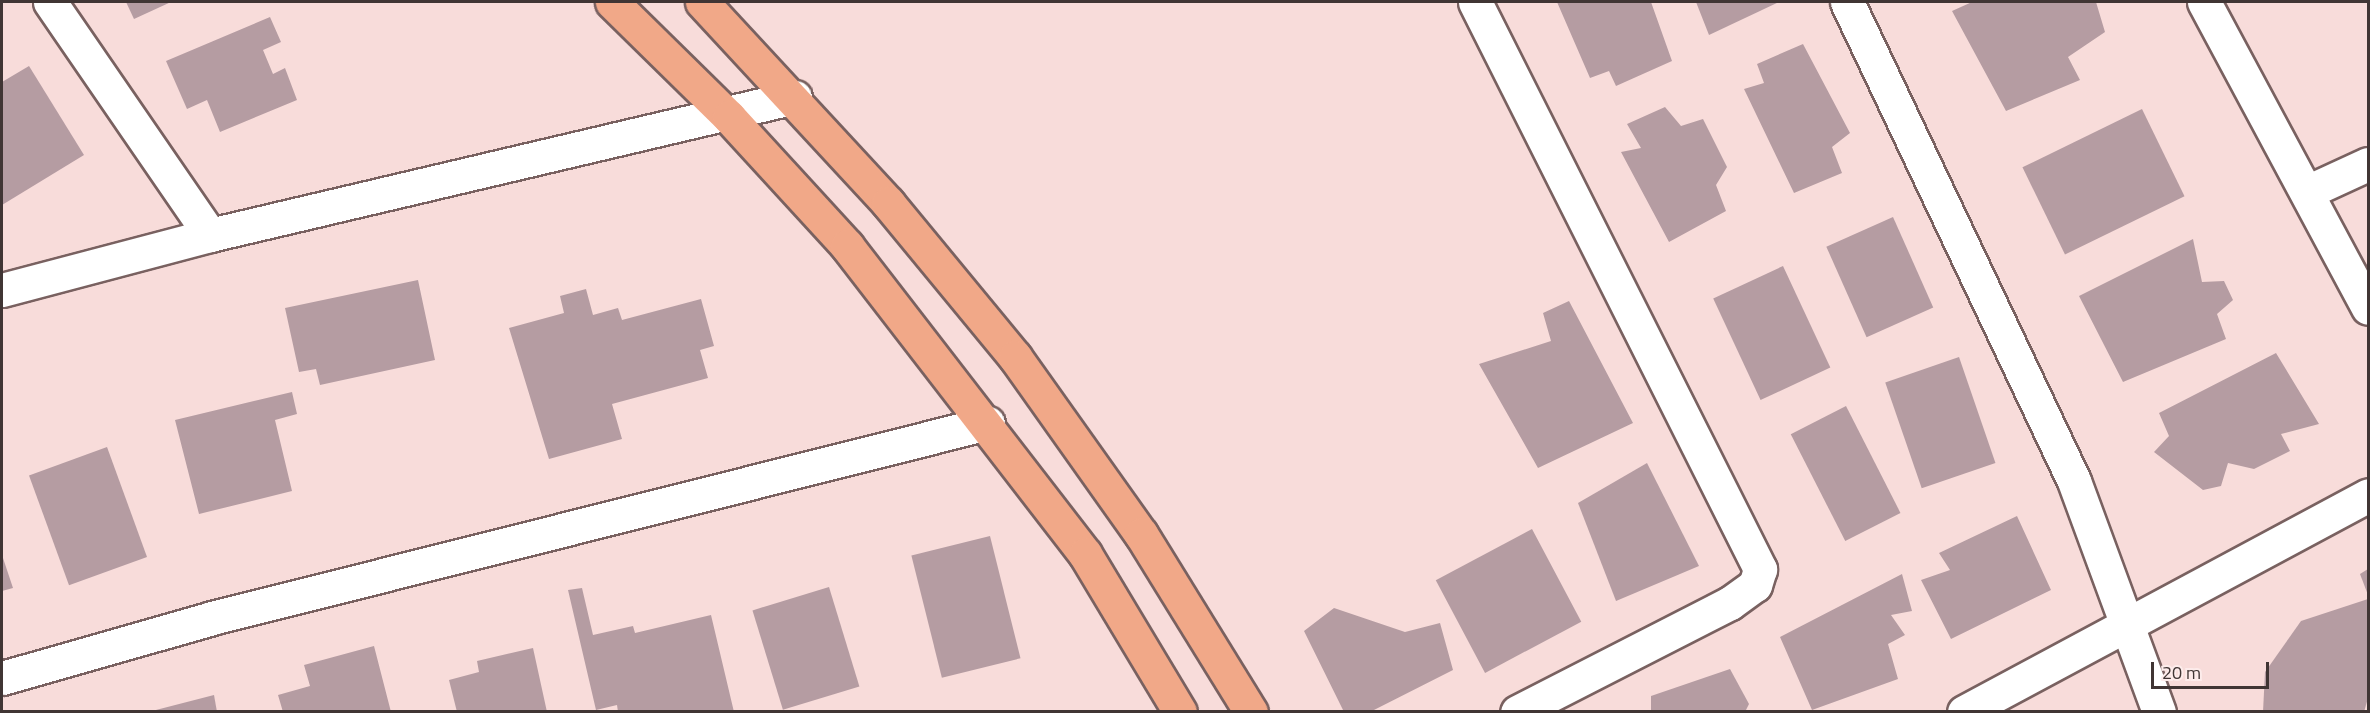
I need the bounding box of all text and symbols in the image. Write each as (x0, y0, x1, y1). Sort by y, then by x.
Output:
scale bar (2154, 650, 2272, 688)
text: 20 m (2162, 659, 2201, 686)

